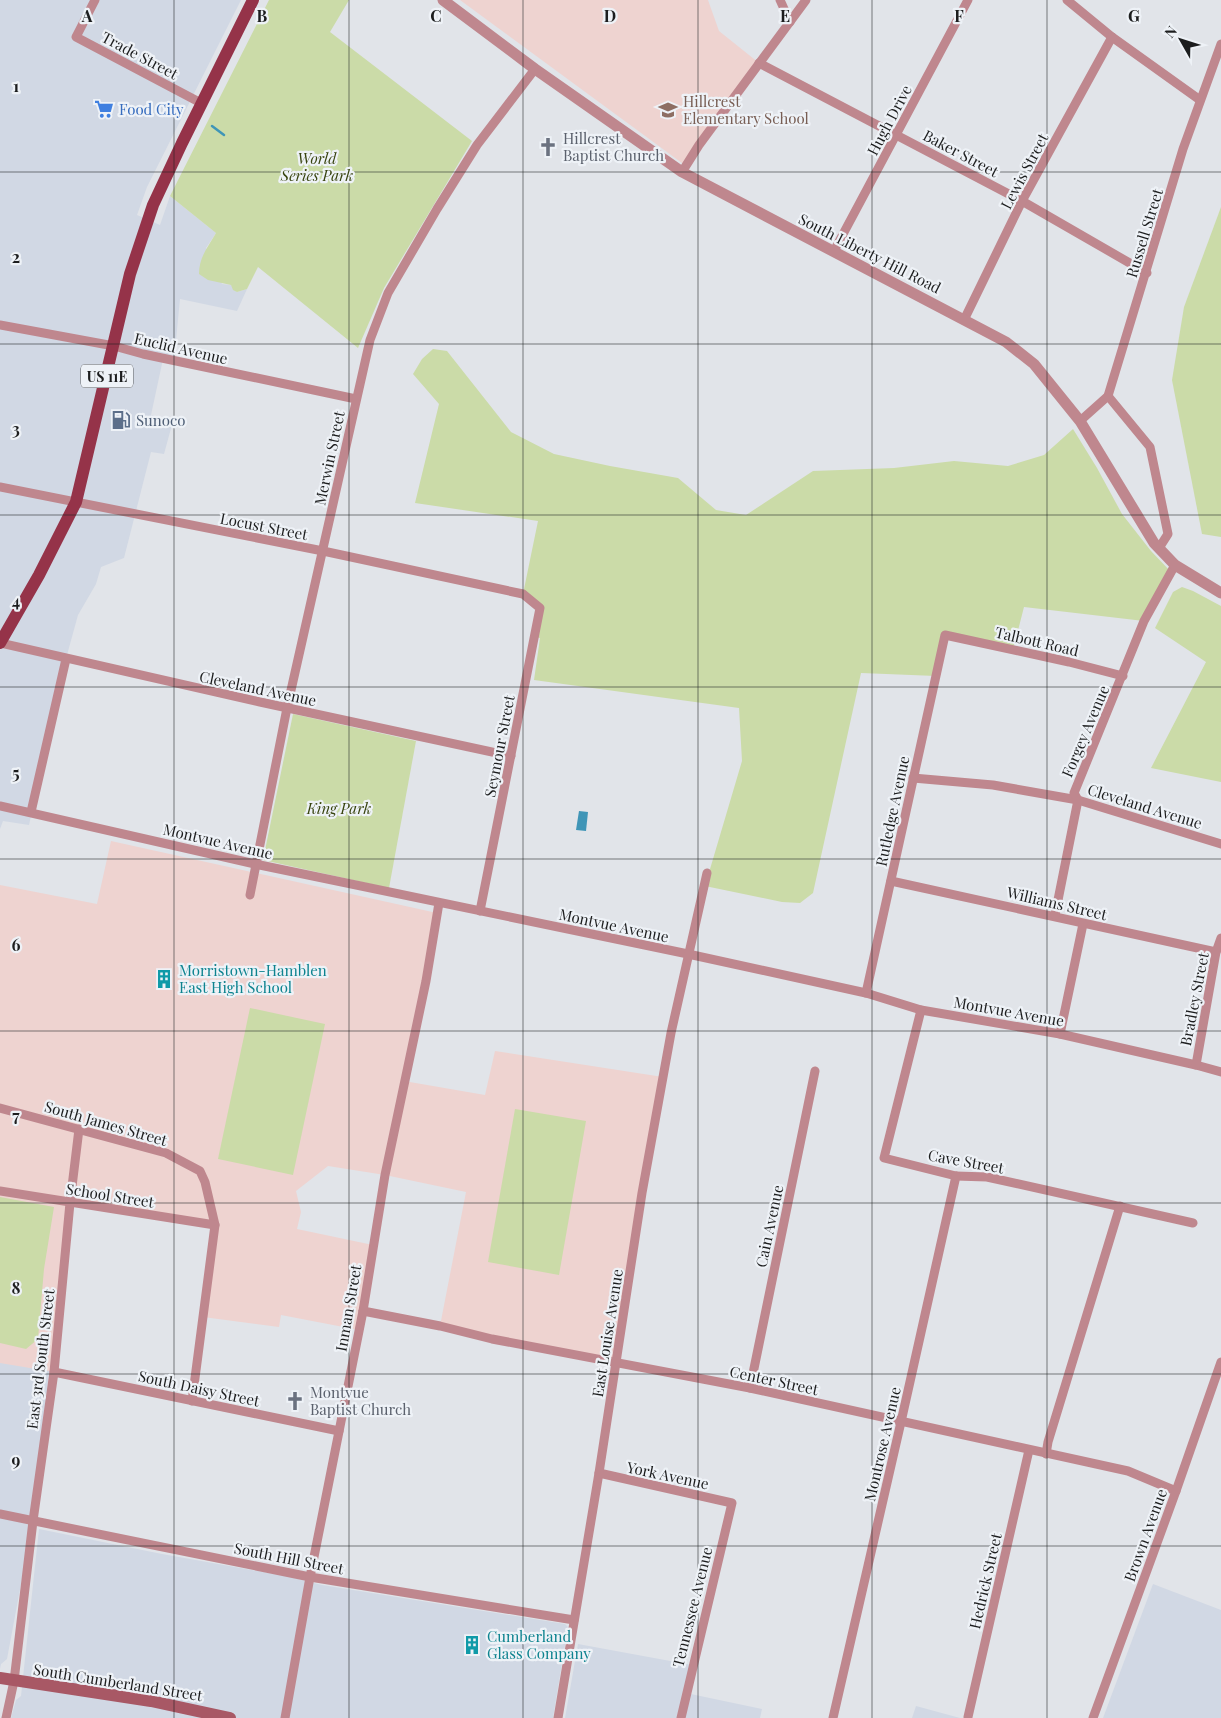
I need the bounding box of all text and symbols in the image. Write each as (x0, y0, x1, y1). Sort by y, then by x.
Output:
text: A (81, 5, 93, 26)
text: B (257, 5, 268, 26)
text: C (430, 5, 442, 26)
text: D (604, 5, 616, 26)
text: E (780, 5, 790, 26)
text: F (954, 5, 964, 26)
text: G (1128, 5, 1140, 26)
north arrow (1156, 15, 1206, 65)
text: N (1160, 22, 1181, 41)
street label: Trade Street (98, 27, 182, 84)
text: 1 (13, 75, 19, 96)
street label: Hugh Drive (862, 81, 916, 159)
place label: Hillcrest Elementary School (683, 91, 809, 128)
supermarket icon: Food City (93, 98, 115, 120)
place label: Food City (119, 99, 184, 119)
school or university icon: Hillcrest Elementary School (657, 99, 679, 121)
street label: Baker Street (920, 125, 1003, 182)
place label: Hillcrest Baptist Church (563, 128, 664, 165)
street label: Lewis Street (996, 129, 1053, 212)
church icon: Hillcrest Baptist Church (537, 136, 559, 158)
park label: World Series Park (280, 148, 353, 185)
street label: Russell Street (1121, 185, 1167, 280)
street label: South Liberty Hill Road (795, 208, 945, 298)
text: 2 (12, 246, 20, 267)
street label: Euclid Avenue (132, 328, 230, 368)
road number: US 11E (81, 364, 133, 388)
street label: Merwin Street (309, 408, 349, 507)
fuel station icon: Sunoco (110, 409, 132, 431)
place label: Sunoco (136, 410, 186, 430)
text: 3 (12, 418, 20, 439)
street label: Locust Street (218, 508, 310, 544)
text: 4 (12, 590, 20, 611)
street label: Talbott Road (993, 622, 1081, 660)
street label: Cleveland Avenue (198, 666, 318, 710)
street label: Forgey Avenue (1057, 682, 1113, 780)
street label: Seymour Street (479, 693, 519, 799)
street label: Rutledge Avenue (871, 754, 913, 868)
text: 5 (12, 762, 20, 783)
street label: Cleveland Avenue (1085, 779, 1205, 833)
park label: King Park (306, 798, 372, 818)
street label: Montvue Avenue (161, 819, 275, 863)
street label: Williams Street (1004, 882, 1110, 924)
street label: Montvue Avenue (557, 904, 671, 946)
text: 6 (12, 934, 21, 955)
street label: Bradley Street (1175, 950, 1213, 1047)
place label: Morristown-Hamblen East High School (179, 960, 327, 997)
building icon: Morristown-Hamblen East High School (153, 968, 175, 990)
street label: Montvue Avenue (952, 991, 1066, 1031)
street label: South James Street (42, 1096, 170, 1150)
text: 7 (12, 1105, 20, 1126)
street label: Cave Street (927, 1145, 1006, 1178)
street label: School Street (65, 1178, 156, 1212)
street label: Cain Avenue (750, 1183, 788, 1269)
street label: Inman Street (331, 1262, 366, 1353)
street label: East Louise Avenue (587, 1268, 627, 1398)
text: 8 (12, 1277, 21, 1298)
street label: East 3rd South Street (21, 1287, 59, 1430)
street label: Center Street (728, 1361, 821, 1399)
street label: South Daisy Street (137, 1365, 262, 1411)
place label: Montvue Baptist Church (310, 1382, 411, 1419)
street label: Montrose Avenue (859, 1385, 905, 1503)
church icon: Montvue Baptist Church (284, 1390, 306, 1412)
text: 9 (12, 1449, 21, 1470)
street label: York Avenue (624, 1456, 711, 1493)
street label: Brown Avenue (1119, 1486, 1171, 1584)
street label: Hedrick Street (964, 1530, 1006, 1631)
street label: South Hill Street (232, 1538, 346, 1579)
street label: Tennessee Avenue (667, 1545, 717, 1669)
place label: Cumberland Glass Company (487, 1626, 591, 1663)
building icon: Cumberland Glass Company (461, 1634, 483, 1656)
street label: South Cumberland Street (32, 1659, 205, 1705)

